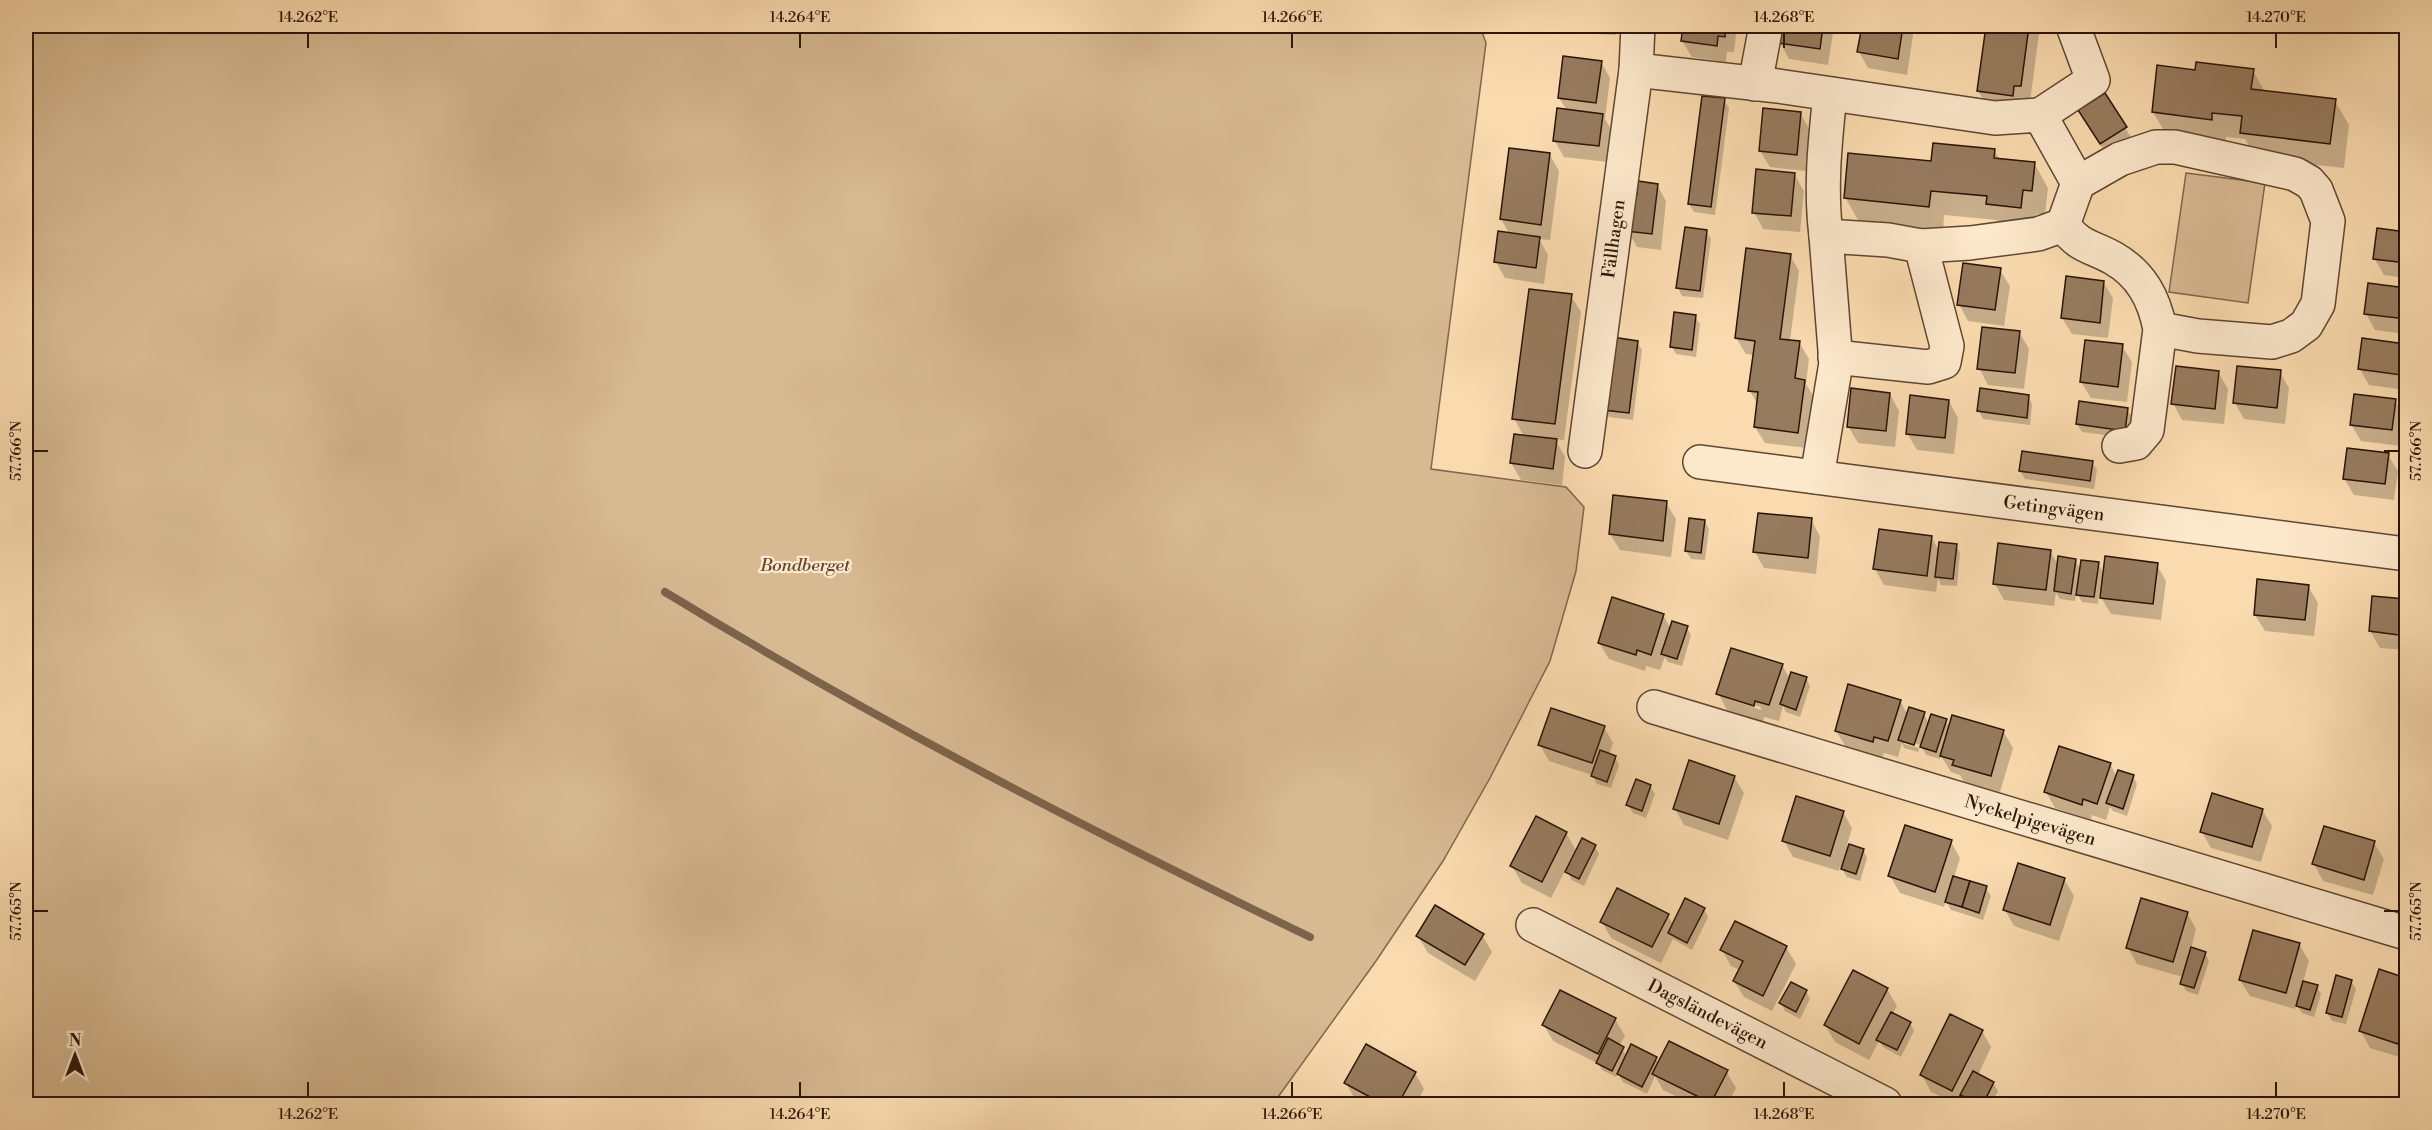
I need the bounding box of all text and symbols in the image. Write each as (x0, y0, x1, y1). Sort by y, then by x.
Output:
text: 14.262°E (278, 8, 338, 27)
text: 14.264°E (770, 8, 830, 27)
text: 14.266°E (1262, 8, 1322, 27)
text: 14.268°E (1754, 8, 1814, 27)
text: 14.270°E (2246, 8, 2306, 27)
street label: Fällhagen (1597, 198, 1630, 280)
text: 57.766°N (7, 421, 26, 481)
text: 57.766°N (2407, 421, 2426, 481)
street label: Getingvägen (2002, 490, 2106, 526)
park label: Bondberget (759, 554, 851, 577)
street label: Nyckelpigevägen (1962, 790, 2099, 851)
text: 57.765°N (7, 881, 26, 941)
text: 57.765°N (2407, 881, 2426, 941)
street label: Dagsländevägen (1644, 974, 1772, 1054)
north arrow (45, 1025, 105, 1085)
text: N (69, 1031, 82, 1051)
text: 14.262°E (278, 1105, 338, 1124)
text: 14.264°E (770, 1105, 830, 1124)
text: 14.266°E (1262, 1105, 1322, 1124)
text: 14.268°E (1754, 1105, 1814, 1124)
text: 14.270°E (2246, 1105, 2306, 1124)

